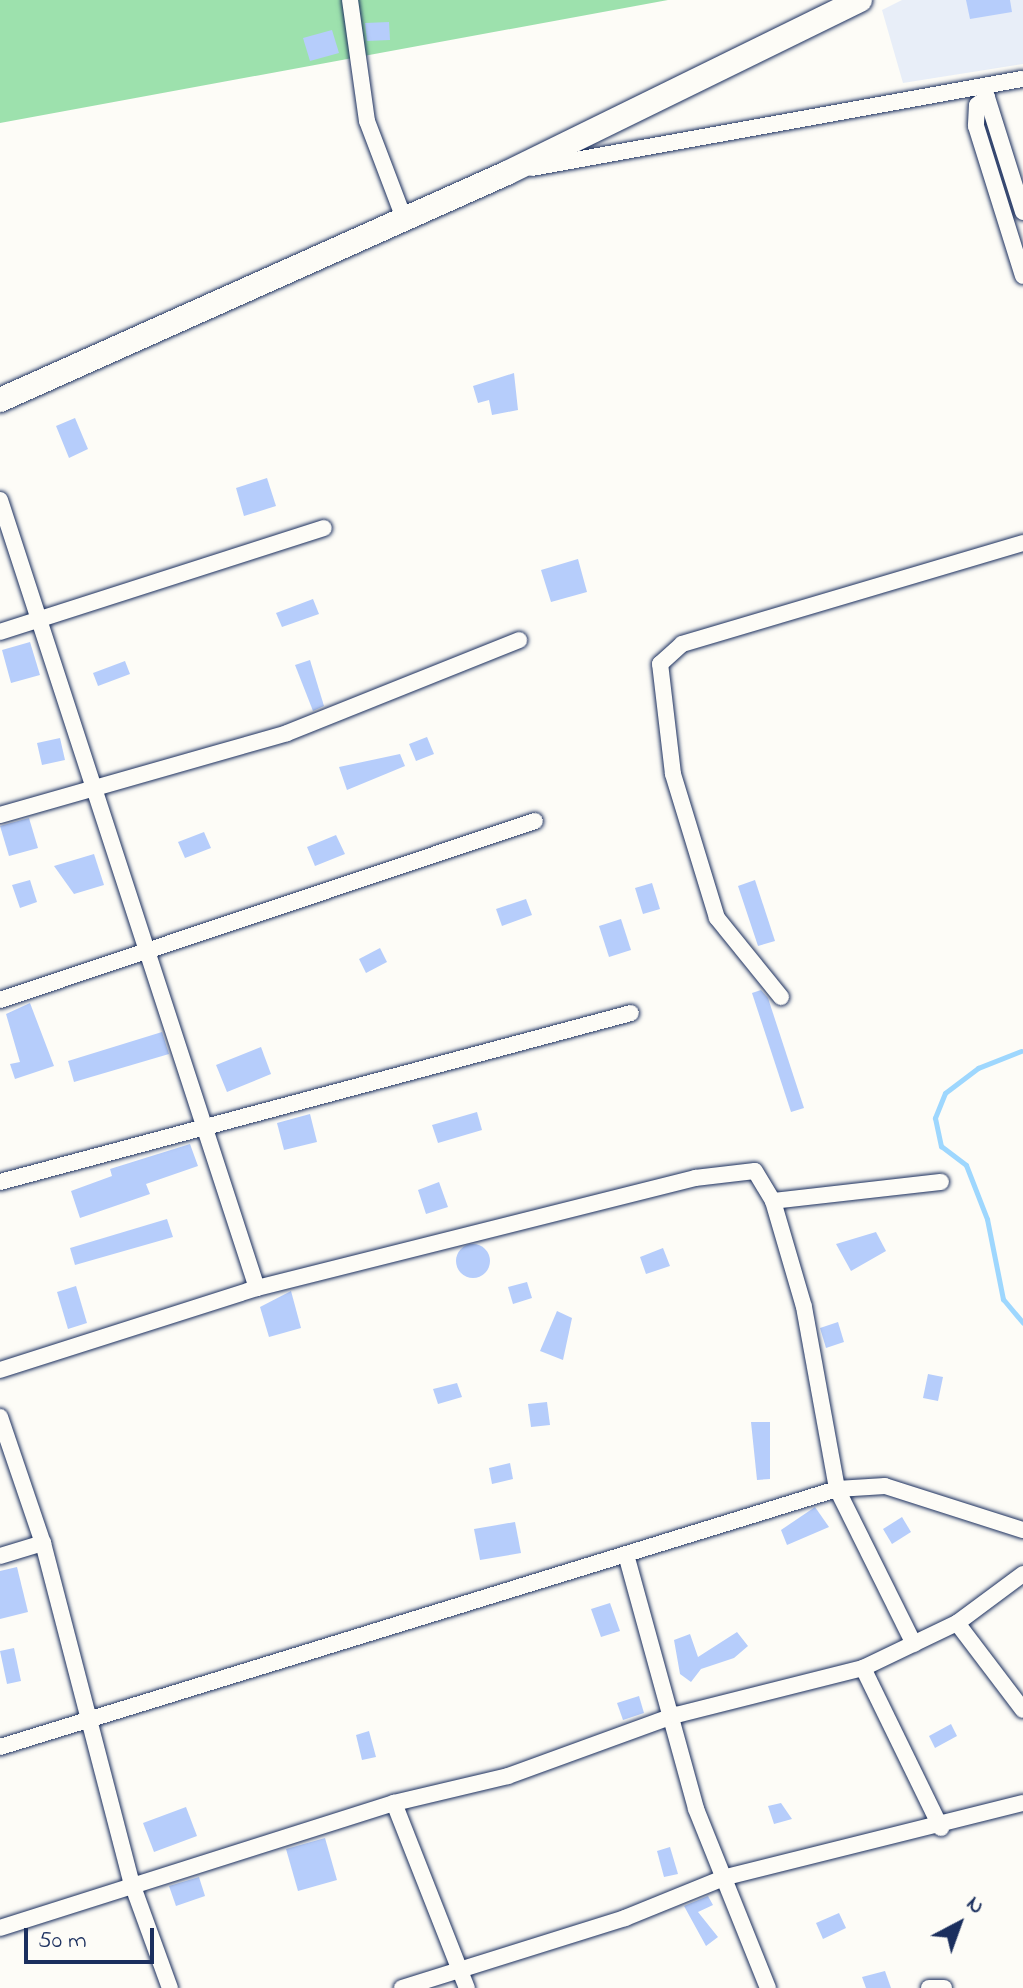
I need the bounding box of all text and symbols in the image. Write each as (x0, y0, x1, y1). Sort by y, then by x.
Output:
north arrow (919, 1884, 999, 1964)
text: N (959, 1889, 991, 1923)
scale bar (28, 1912, 158, 1962)
text: 50 m (38, 1924, 87, 1959)

